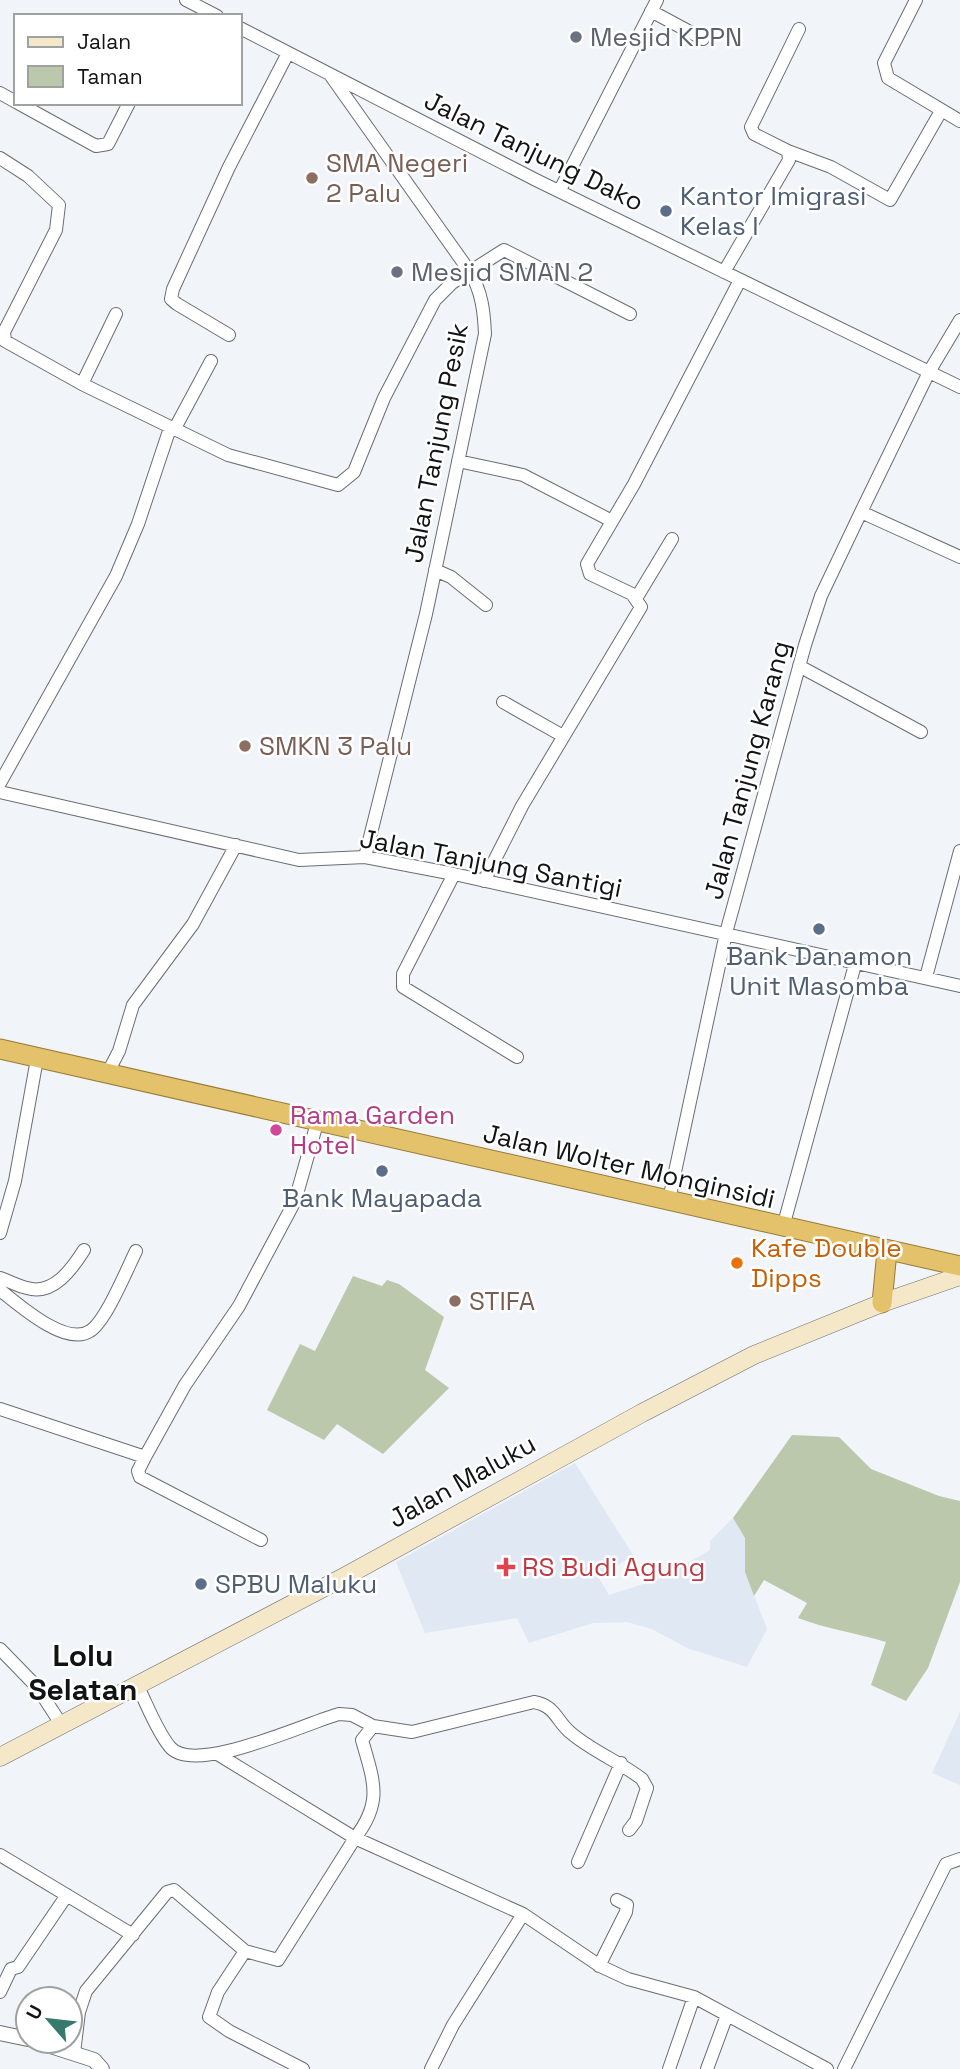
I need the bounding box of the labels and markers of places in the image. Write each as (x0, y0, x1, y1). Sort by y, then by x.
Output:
place label: Mesjid KPPN (590, 20, 742, 54)
marker: Mesjid KPPN (568, 29, 584, 45)
place label: SMA Negeri 2 Palu (326, 146, 468, 210)
marker: SMA Negeri 2 Palu (304, 170, 320, 186)
place label: Kantor Imigrasi Kelas I (680, 179, 866, 243)
marker: Kantor Imigrasi Kelas I (658, 203, 674, 219)
place label: Mesjid SMAN 2 (411, 255, 593, 289)
marker: Mesjid SMAN 2 (389, 264, 405, 280)
place label: SMKN 3 Palu (259, 729, 412, 763)
marker: SMKN 3 Palu (237, 738, 253, 754)
marker: Bank Danamon Unit Masomba (811, 921, 827, 937)
place label: Bank Danamon Unit Masomba (726, 939, 912, 1003)
place label: Rama Garden Hotel (290, 1098, 455, 1162)
marker: Rama Garden Hotel (268, 1122, 284, 1138)
marker: Bank Mayapada (374, 1163, 390, 1179)
place label: Bank Mayapada (282, 1181, 482, 1215)
place label: Kafe Double Dipps (751, 1231, 902, 1295)
marker: Kafe Double Dipps (729, 1255, 745, 1271)
place label: STIFA (469, 1284, 535, 1318)
marker: STIFA (447, 1293, 463, 1309)
place label: RS Budi Agung (522, 1550, 705, 1584)
marker: RS Budi Agung (496, 1557, 516, 1577)
place label: SPBU Maluku (215, 1567, 377, 1601)
marker: SPBU Maluku (193, 1576, 209, 1592)

